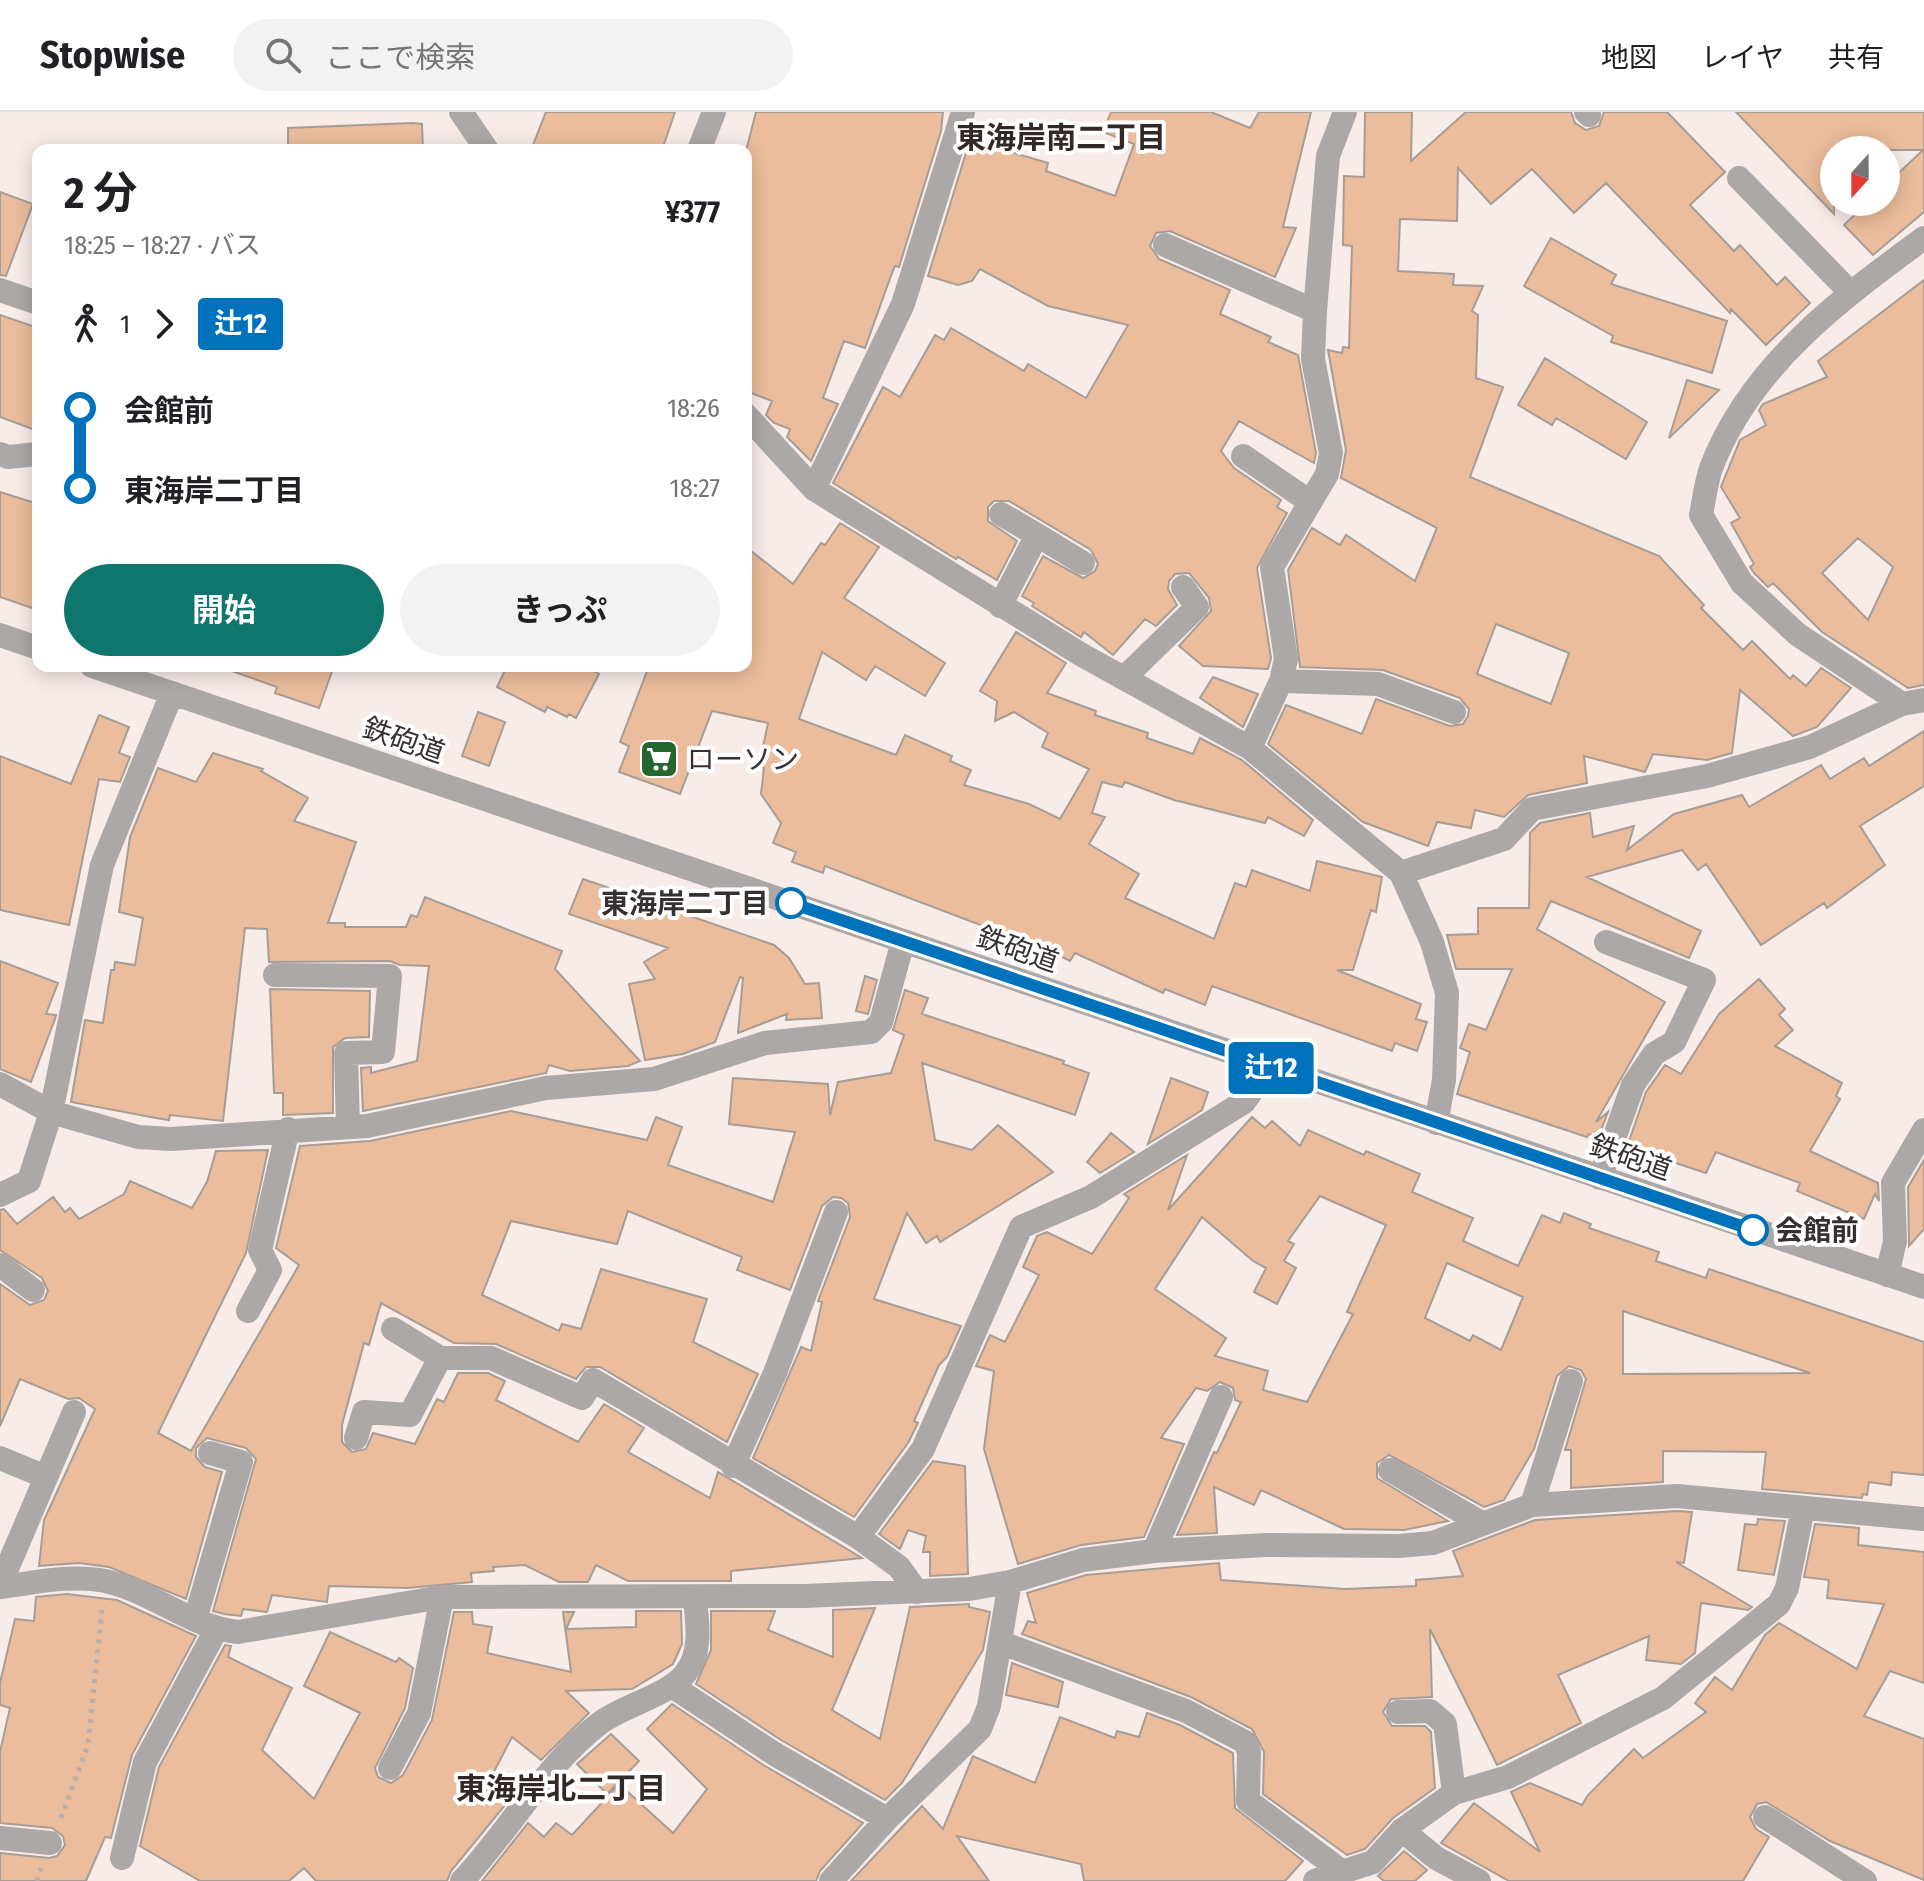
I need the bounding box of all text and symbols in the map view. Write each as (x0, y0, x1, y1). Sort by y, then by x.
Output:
search box (233, 19, 793, 91)
text: Stopwise (40, 32, 185, 78)
icon: search (261, 33, 305, 77)
text: ここで検索 (325, 40, 475, 76)
text: 地図 (1601, 41, 1657, 74)
text: レイヤ (1701, 41, 1784, 74)
text: 共有 (1828, 41, 1884, 74)
district label: 東海岸南二丁目 (956, 120, 1166, 156)
north arrow (1820, 136, 1900, 216)
map controls (1820, 136, 1900, 216)
text: 2 分 (64, 167, 138, 220)
text: ¥377 (665, 194, 720, 230)
text: 18:25 – 18:27 · バス (64, 230, 261, 261)
icon: walk (64, 302, 108, 346)
icon: forward (142, 302, 186, 346)
text: 辻12 (214, 307, 267, 340)
text: 1 (120, 309, 130, 340)
text: 会館前 (124, 393, 214, 429)
text: 18:26 (667, 393, 720, 424)
text: 東海岸二丁目 (124, 473, 304, 509)
text: 18:27 (670, 473, 720, 504)
button: 開始 (64, 564, 384, 656)
button: きっぷ (400, 564, 720, 656)
street label: 鉄砲道 (359, 711, 449, 770)
supermarket icon: ローソン (638, 738, 680, 780)
place label: ローソン (687, 743, 799, 776)
place label: 東海岸二丁目 (601, 887, 769, 920)
marker: 東海岸二丁目 (776, 888, 806, 918)
street label: 鉄砲道 (973, 920, 1063, 979)
line badge: 辻12 (1225, 1042, 1317, 1094)
text: 辻12 (1245, 1051, 1297, 1084)
street label: 鉄砲道 (1586, 1128, 1676, 1187)
place label: 会館前 (1775, 1214, 1859, 1247)
marker: 会館前 (1738, 1215, 1768, 1245)
district label: 東海岸北二丁目 (456, 1771, 666, 1807)

